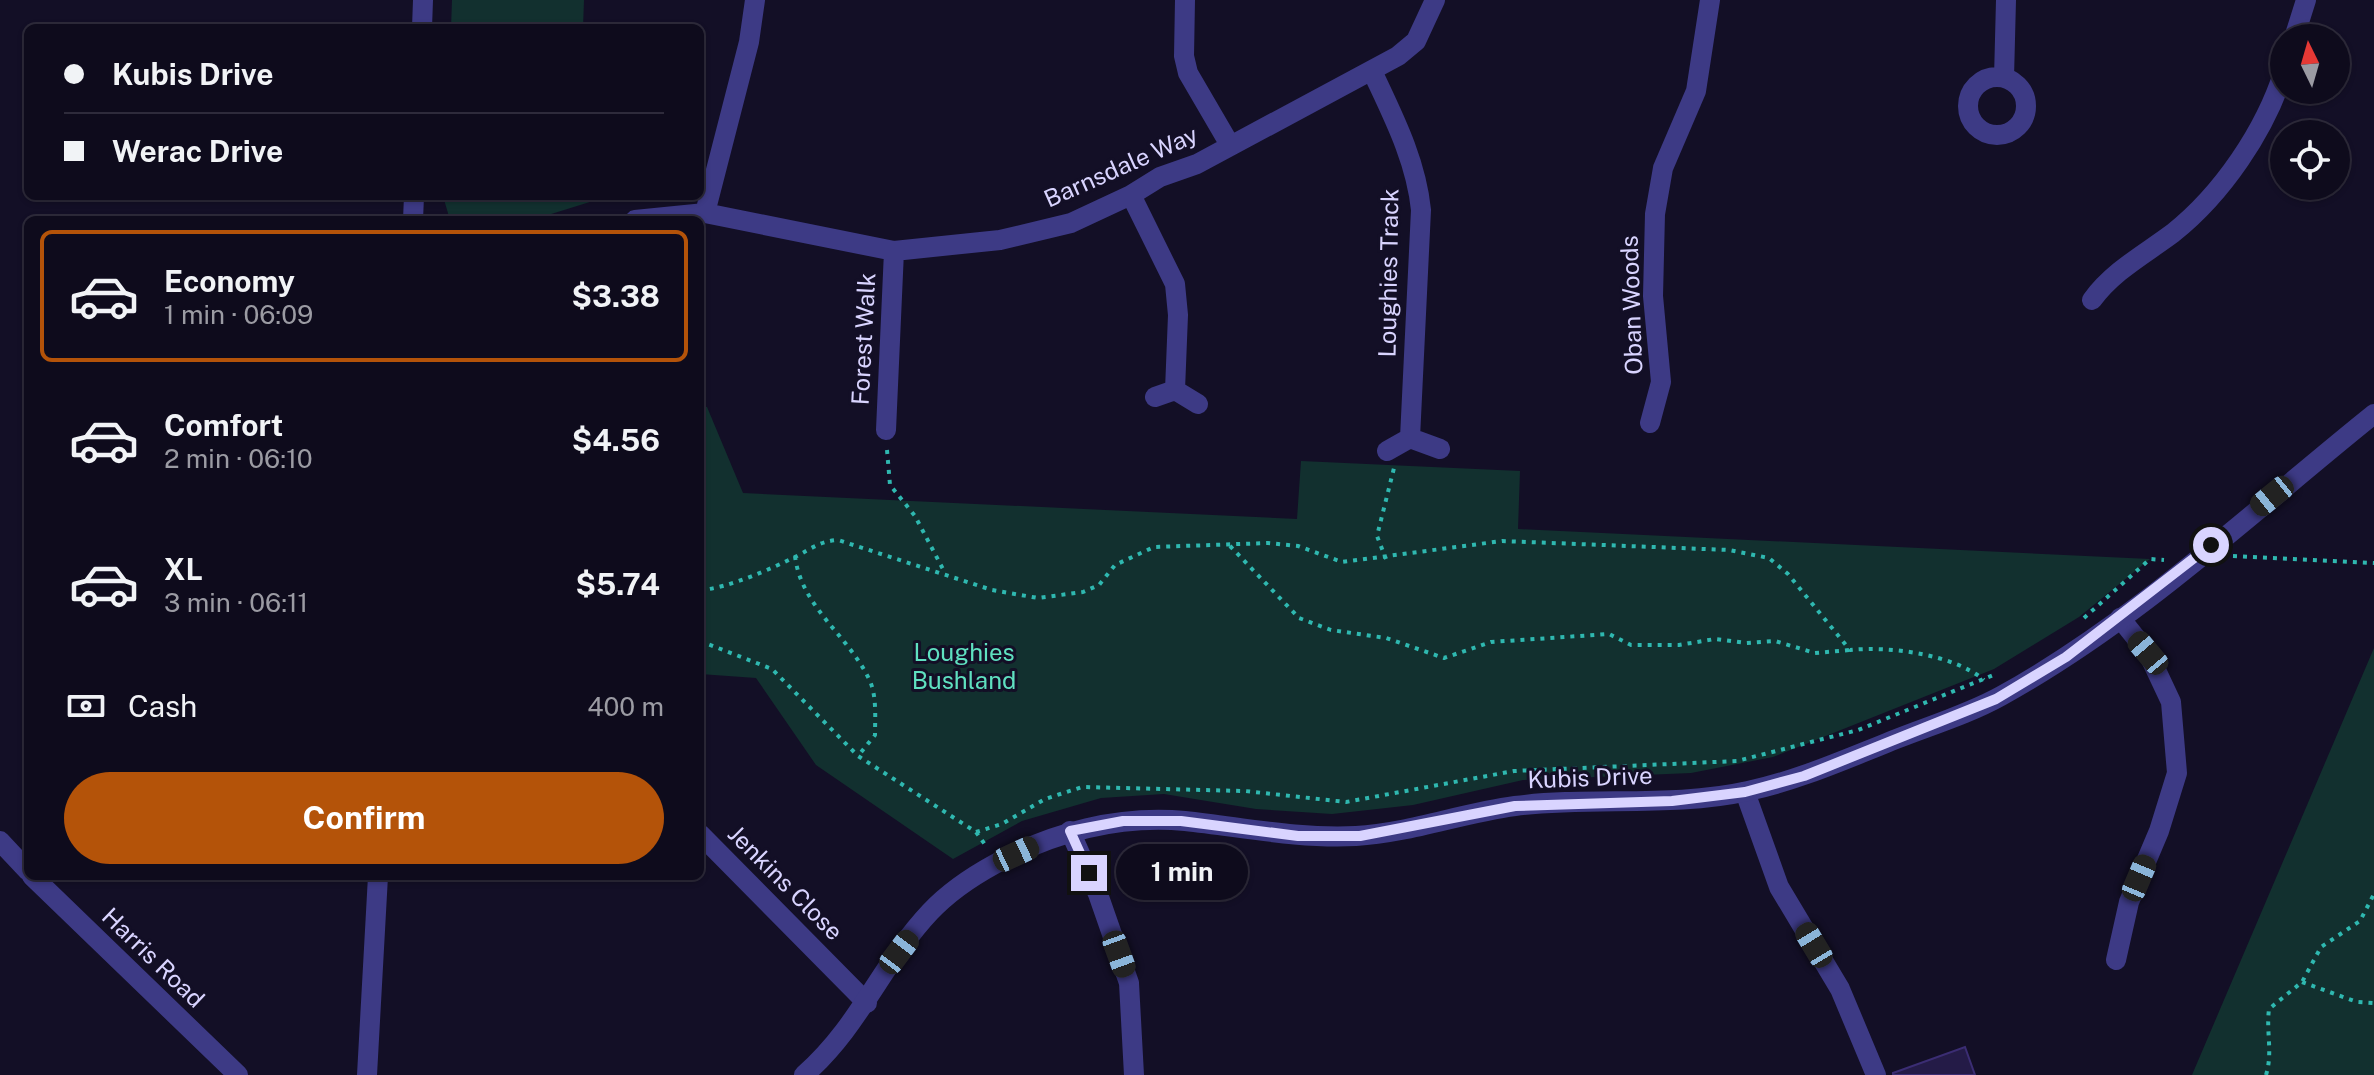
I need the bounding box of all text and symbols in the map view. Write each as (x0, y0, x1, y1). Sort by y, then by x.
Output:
north arrow (2270, 24, 2350, 104)
map controls (2270, 24, 2350, 200)
text: Kubis Drive (112, 56, 273, 92)
street label: Barnsdale Way (1039, 120, 1202, 212)
button: locate (2270, 120, 2350, 200)
text: Werac Drive (112, 133, 283, 169)
street label: Loughies Track (1373, 188, 1403, 358)
street label: Oban Woods (1615, 235, 1647, 375)
icon: car (68, 260, 140, 332)
text: Economy (164, 263, 295, 299)
street label: Forest Walk (846, 272, 880, 406)
text: $3.38 (572, 278, 660, 314)
text: 1 min · 06:09 (164, 299, 313, 330)
icon: car (68, 404, 140, 476)
text: Comfort (164, 407, 283, 443)
text: $4.56 (572, 422, 660, 458)
text: 2 min · 06:10 (164, 443, 313, 474)
car (2246, 472, 2298, 520)
route start (2193, 527, 2229, 563)
icon: car (68, 548, 140, 620)
text: XL (164, 551, 203, 587)
text: $5.74 (576, 566, 660, 602)
text: 3 min · 06:11 (164, 587, 308, 618)
car (2123, 627, 2173, 679)
park label: Loughies Bushland (912, 638, 1016, 694)
icon: cash (64, 684, 108, 728)
text: Cash (128, 688, 197, 724)
text: 400 m (587, 691, 664, 722)
street label: Kubis Drive (1527, 761, 1653, 793)
button: Confirm (64, 772, 664, 864)
street label: Jenkins Close (723, 819, 849, 945)
car (989, 833, 1043, 875)
callout: 1 min (1117, 845, 1249, 901)
car (2119, 851, 2159, 905)
route end (1071, 855, 1107, 891)
text: 1 min (1151, 856, 1213, 887)
street label: Harris Road (97, 902, 211, 1013)
car (1791, 918, 1837, 972)
car (875, 926, 923, 978)
car (1100, 927, 1138, 981)

